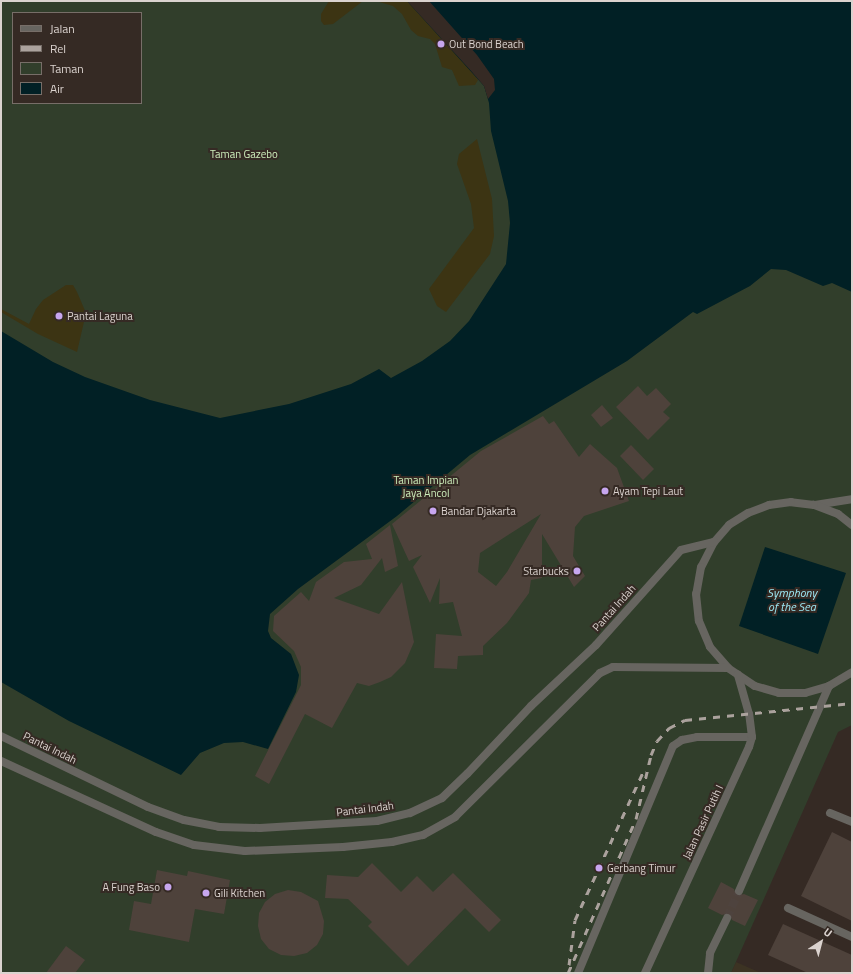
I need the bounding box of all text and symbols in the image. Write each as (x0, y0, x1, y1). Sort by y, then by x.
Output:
legend (12, 12, 142, 104)
text: Jalan (50, 19, 75, 38)
place label: Out Bond Beach (449, 37, 524, 51)
text: Rel (50, 39, 66, 58)
marker: Out Bond Beach (436, 39, 446, 49)
text: Taman (50, 59, 84, 78)
text: Air (50, 79, 64, 98)
park label: Taman Gazebo (210, 147, 278, 161)
place label: Pantai Laguna (67, 309, 133, 323)
marker: Pantai Laguna (54, 311, 64, 321)
park label: Taman Impian Jaya Ancol (394, 474, 458, 500)
place label: Ayam Tepi Laut (613, 484, 683, 498)
marker: Ayam Tepi Laut (600, 486, 610, 496)
place label: Bandar Djakarta (441, 504, 516, 518)
marker: Bandar Djakarta (428, 506, 438, 516)
place label: Starbucks (523, 564, 569, 578)
marker: Starbucks (572, 566, 582, 576)
street label: Pantai Indah (590, 582, 638, 634)
water label: Symphony of the Sea (767, 586, 817, 614)
street label: Pantai Indah (21, 729, 79, 767)
street label: Jalan Pasir Putih I (680, 783, 726, 861)
street label: Pantai Indah (335, 799, 395, 819)
place label: Gerbang Timur (607, 861, 675, 875)
marker: Gerbang Timur (594, 863, 604, 873)
place label: A Fung Baso (102, 880, 160, 894)
marker: A Fung Baso (163, 882, 173, 892)
place label: Gili Kitchen (214, 886, 265, 900)
marker: Gili Kitchen (201, 888, 211, 898)
north arrow (801, 922, 841, 962)
text: U (820, 924, 836, 941)

